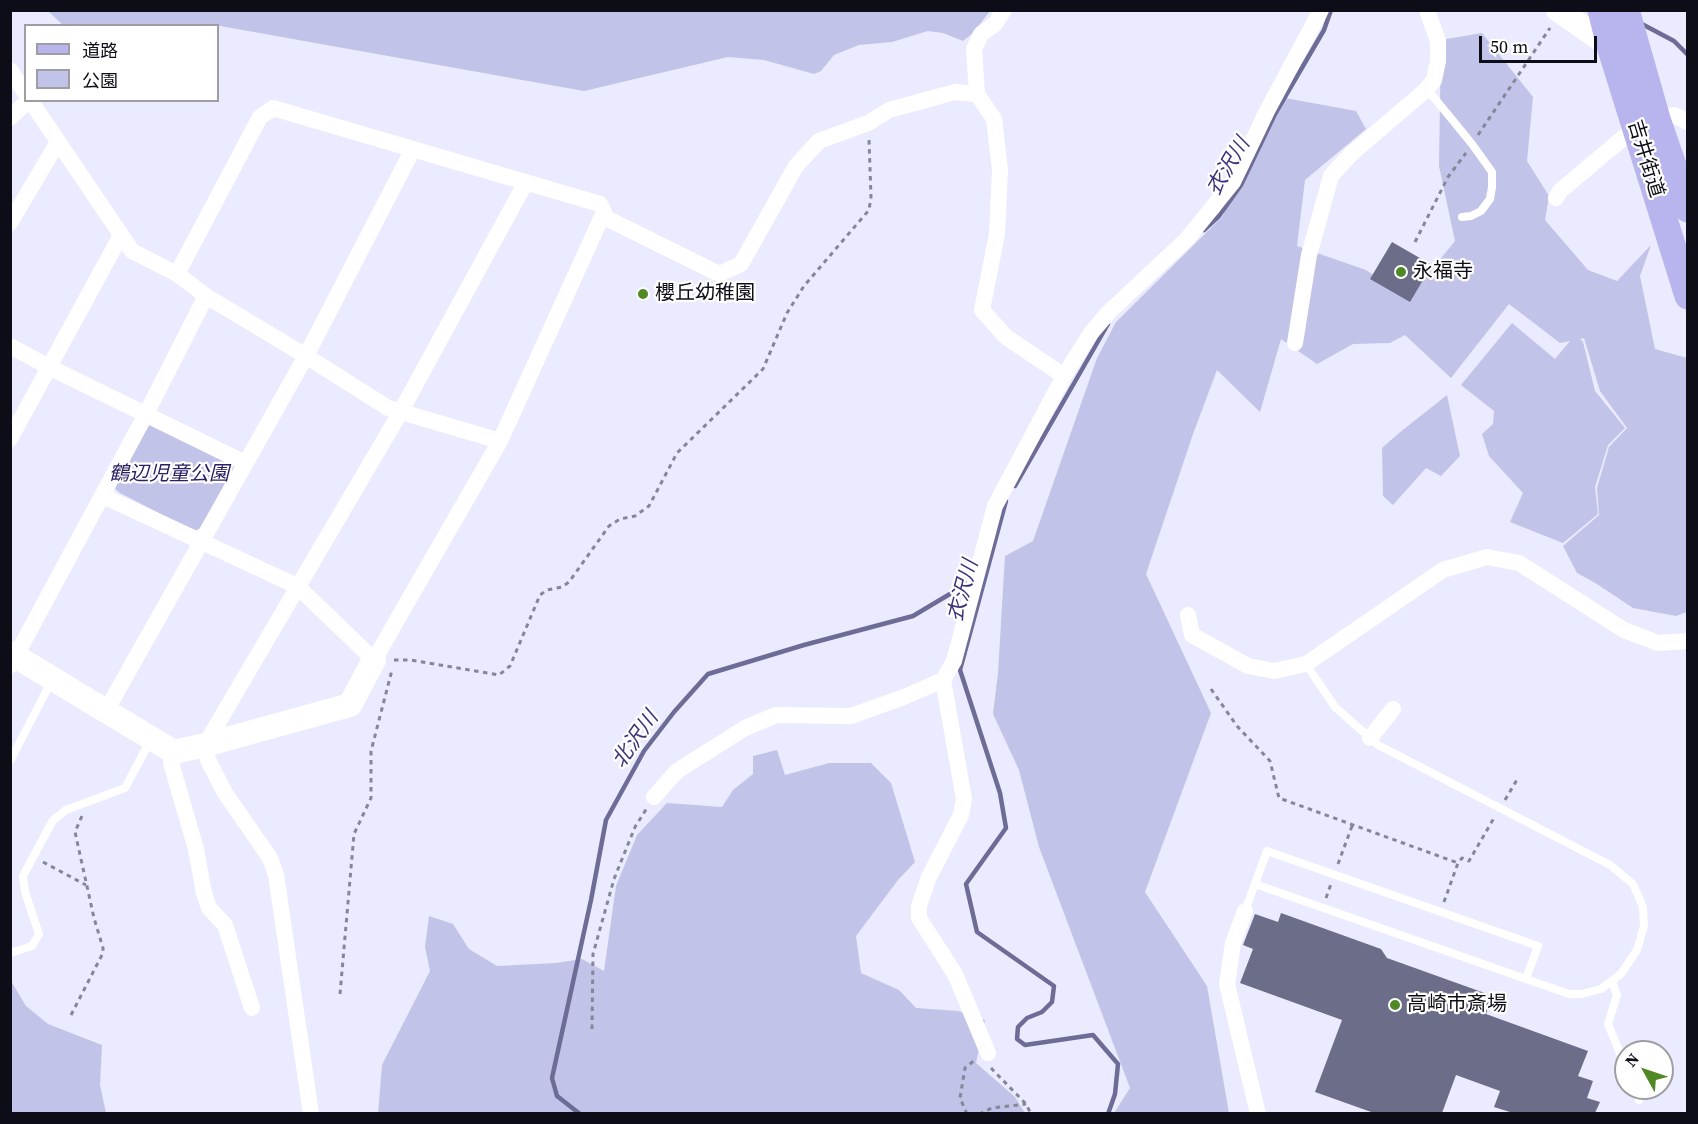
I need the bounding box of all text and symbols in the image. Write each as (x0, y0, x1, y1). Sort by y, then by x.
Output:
legend (24, 24, 219, 102)
scale bar (1482, 24, 1600, 62)
text: 50 m (1490, 34, 1528, 59)
text: 道路 (82, 38, 118, 63)
text: 公園 (82, 68, 118, 93)
street label: 吉井街道 (1622, 117, 1668, 201)
water label: 衣沢川 (1202, 134, 1256, 200)
place label: 永福寺 (1413, 260, 1473, 284)
marker: 永福寺 (1394, 265, 1408, 279)
place label: 櫻丘幼稚園 (655, 282, 755, 306)
marker: 櫻丘幼稚園 (636, 287, 650, 301)
park label: 鶴辺児童公園 (109, 463, 229, 487)
water label: 衣沢川 (944, 557, 984, 625)
water label: 北沢川 (608, 707, 664, 773)
place label: 高崎市斎場 (1407, 993, 1507, 1017)
marker: 高崎市斎場 (1388, 998, 1402, 1012)
north arrow (1614, 1040, 1674, 1100)
text: N (1620, 1048, 1644, 1071)

